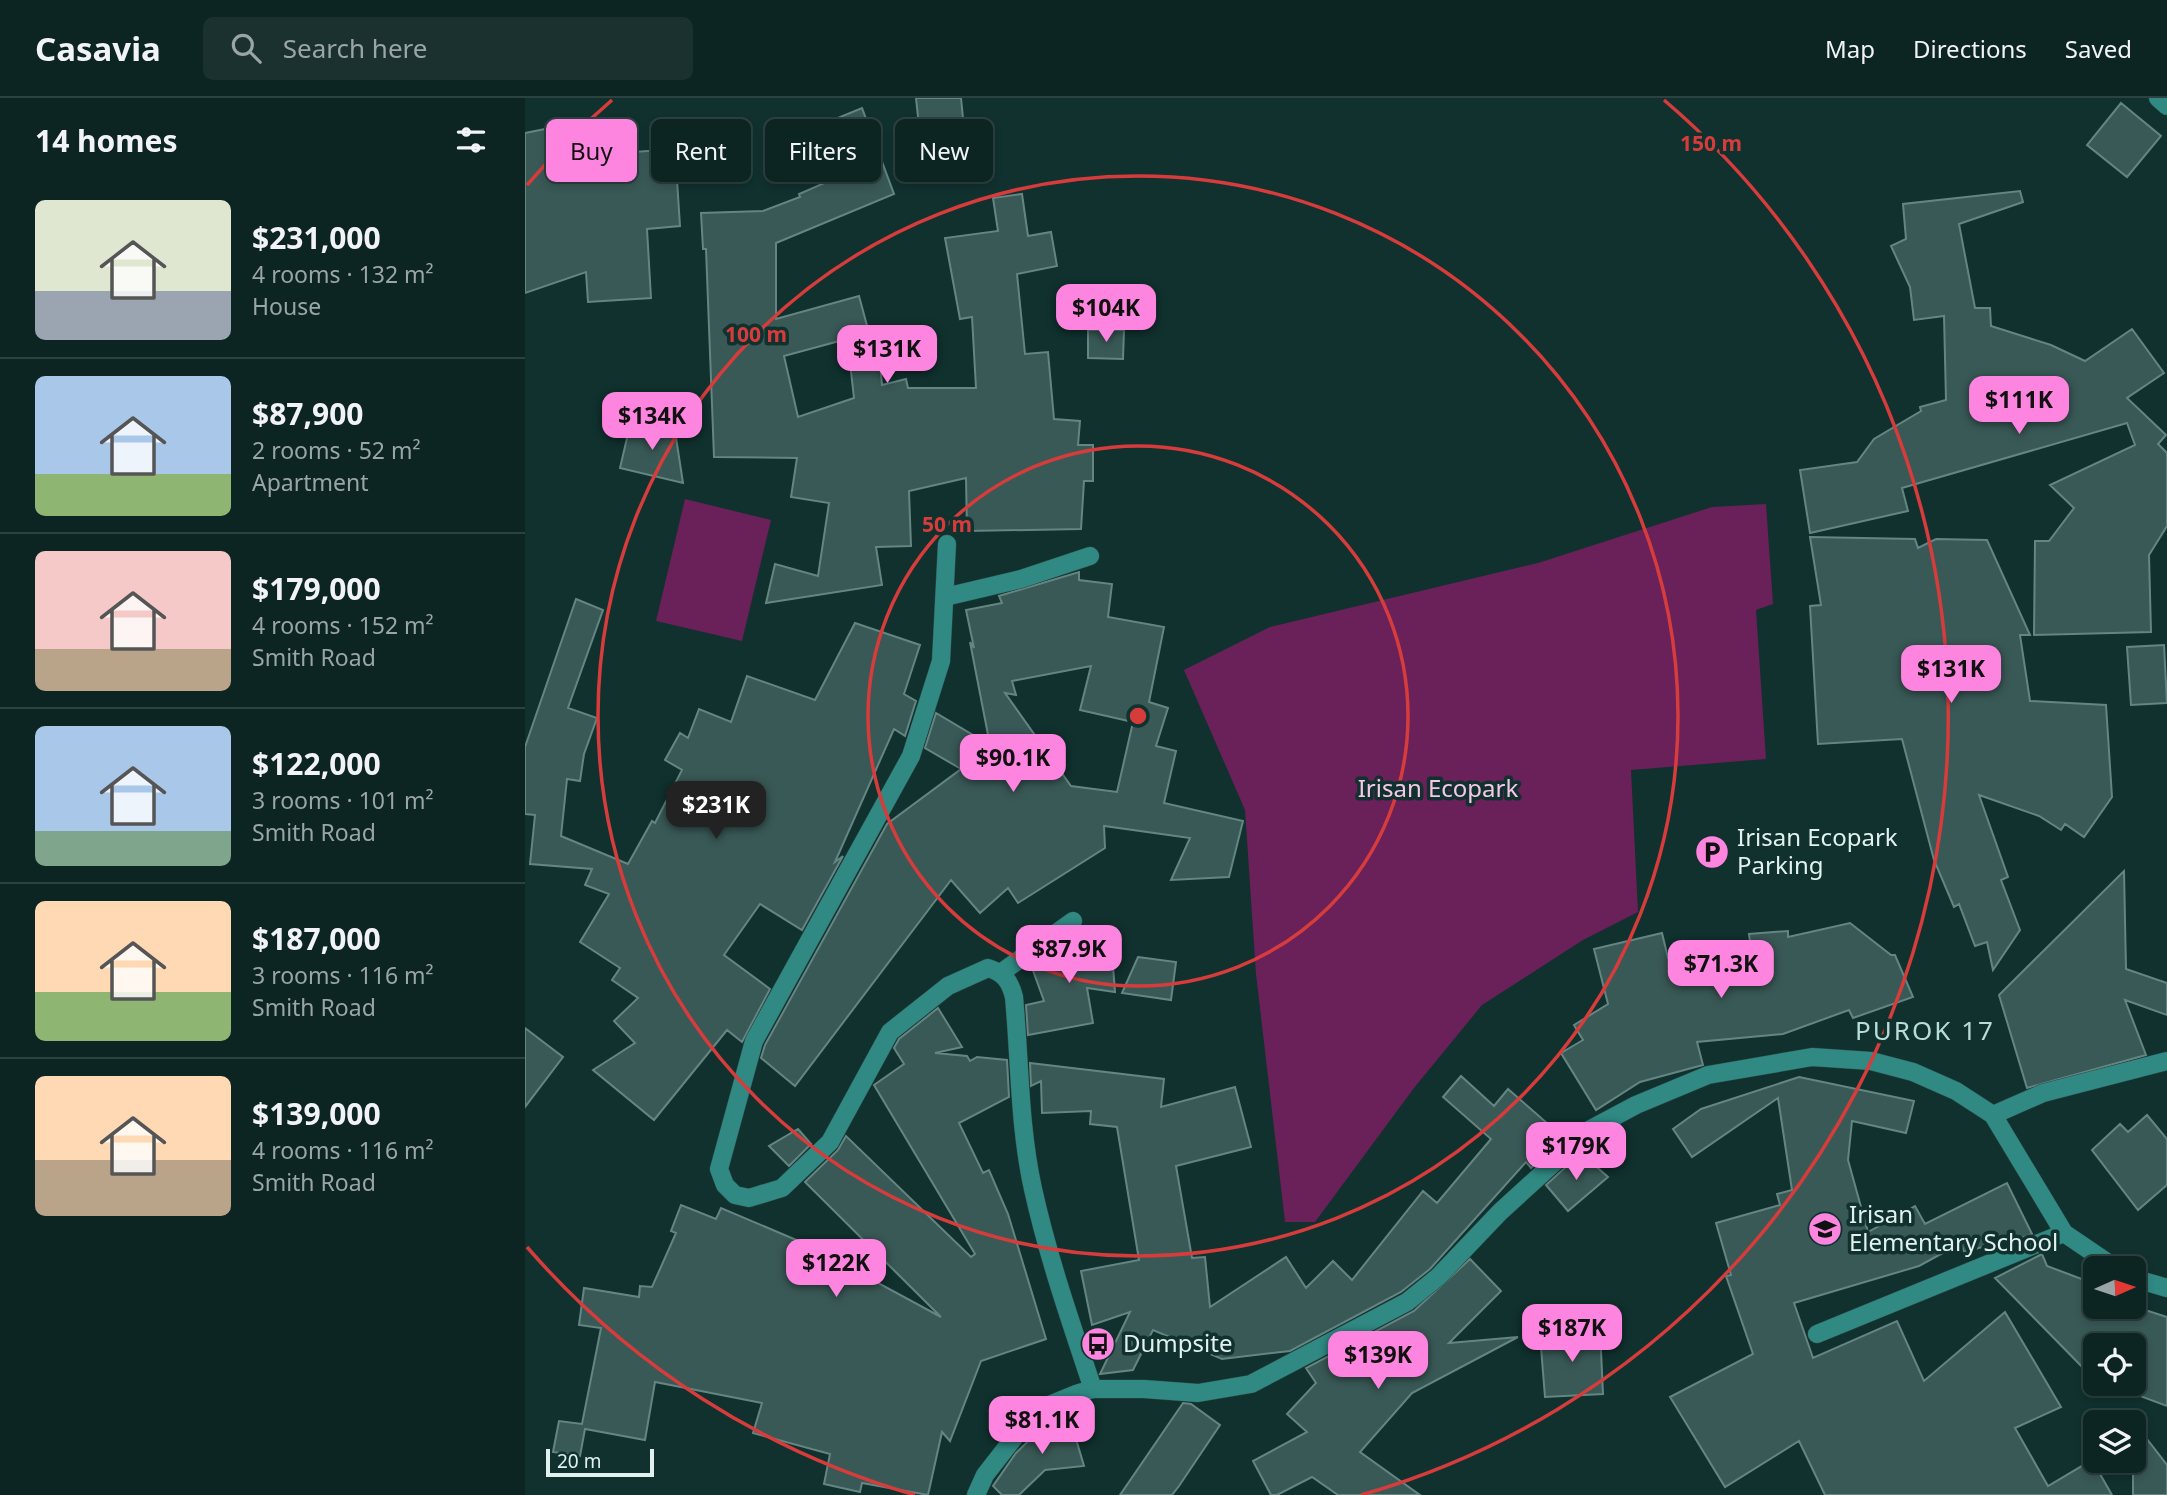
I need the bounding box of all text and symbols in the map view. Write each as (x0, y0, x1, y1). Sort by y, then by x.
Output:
search box (203, 17, 693, 80)
text: Casavia (35, 26, 161, 71)
icon: search (227, 29, 265, 67)
text: Search here (283, 30, 427, 66)
text: Map (1825, 32, 1875, 65)
text: Directions (1913, 32, 2027, 65)
text: Saved (2065, 32, 2132, 65)
chip: Buy (546, 119, 637, 182)
chip: Rent (651, 119, 751, 182)
chip: Filters (765, 119, 881, 182)
chip: New (895, 119, 993, 182)
text: 14 homes (35, 120, 178, 161)
icon: filters (452, 121, 490, 159)
text: 150 m (1680, 129, 1742, 157)
text: $231,000 (252, 217, 381, 258)
icon: home (91, 228, 175, 312)
text: 4 rooms · 132 m² (252, 258, 434, 290)
pin: $104K (1057, 285, 1155, 344)
text: House (252, 290, 321, 322)
text: $104K (1072, 291, 1140, 323)
text: 100 m (725, 320, 787, 348)
pin: $131K (838, 326, 936, 385)
text: $131K (853, 332, 921, 364)
pin: $111K (1970, 376, 2068, 436)
text: $111K (1985, 383, 2053, 415)
pin: $134K (603, 392, 701, 452)
text: $87,900 (252, 393, 364, 434)
text: $134K (618, 399, 686, 431)
icon: home (91, 404, 175, 488)
text: 2 rooms · 52 m² (252, 434, 421, 466)
text: Apartment (252, 466, 369, 498)
text: 50 m (922, 510, 972, 538)
text: $179,000 (252, 568, 381, 609)
icon: home (91, 579, 175, 663)
text: 4 rooms · 152 m² (252, 609, 434, 641)
text: Smith Road (252, 641, 376, 673)
pin: $131K (1902, 646, 2000, 705)
text: $131K (1917, 652, 1985, 684)
centre of rings (1126, 704, 1150, 728)
pin: $90.1K (956, 734, 1070, 794)
text: $90.1K (976, 741, 1050, 773)
text: $122,000 (252, 743, 381, 784)
icon: home (91, 754, 175, 838)
park label: Irisan Ecopark (1358, 771, 1518, 804)
pin: $231K (667, 782, 765, 841)
text: 3 rooms · 101 m² (252, 784, 434, 816)
text: $231K (682, 788, 750, 820)
text: Smith Road (252, 816, 376, 848)
place label: Irisan Ecopark Parking (1737, 820, 1898, 881)
parking icon: Irisan Ecopark Parking (1693, 833, 1731, 871)
text: $187,000 (252, 918, 381, 959)
pin: $87.9K (1012, 926, 1126, 985)
icon: home (91, 929, 175, 1013)
text: $87.9K (1032, 932, 1106, 964)
pin: $71.3K (1664, 940, 1778, 1000)
text: $71.3K (1684, 947, 1758, 979)
text: 3 rooms · 116 m² (252, 959, 434, 991)
text: Smith Road (252, 991, 376, 1023)
district label: PUROK 17 (1855, 1012, 1995, 1048)
text: $139,000 (252, 1093, 381, 1134)
icon: home (91, 1104, 175, 1188)
pin: $179K (1527, 1122, 1625, 1182)
text: $179K (1542, 1129, 1610, 1161)
text: 4 rooms · 116 m² (252, 1134, 434, 1166)
text: Smith Road (252, 1166, 376, 1198)
place label: Irisan Elementary School (1849, 1197, 2058, 1258)
school or university icon: Irisan Elementary School (1806, 1210, 1844, 1248)
pin: $122K (787, 1240, 885, 1299)
text: $122K (802, 1246, 870, 1278)
north arrow (2083, 1256, 2145, 1320)
map controls (2083, 1256, 2146, 1473)
pin: $187K (1523, 1304, 1621, 1364)
text: $187K (1538, 1311, 1606, 1343)
bus stop icon: Dumpsite (1079, 1325, 1117, 1363)
place label: Dumpsite (1123, 1326, 1232, 1359)
pin: $139K (1329, 1332, 1427, 1391)
button: locate (2083, 1333, 2146, 1396)
text: $139K (1344, 1338, 1412, 1370)
pin: $81.1K (985, 1396, 1099, 1456)
text: $81.1K (1005, 1403, 1079, 1435)
button: layers (2083, 1410, 2146, 1473)
scale bar (546, 1446, 655, 1478)
text: 20 m (557, 1448, 601, 1474)

